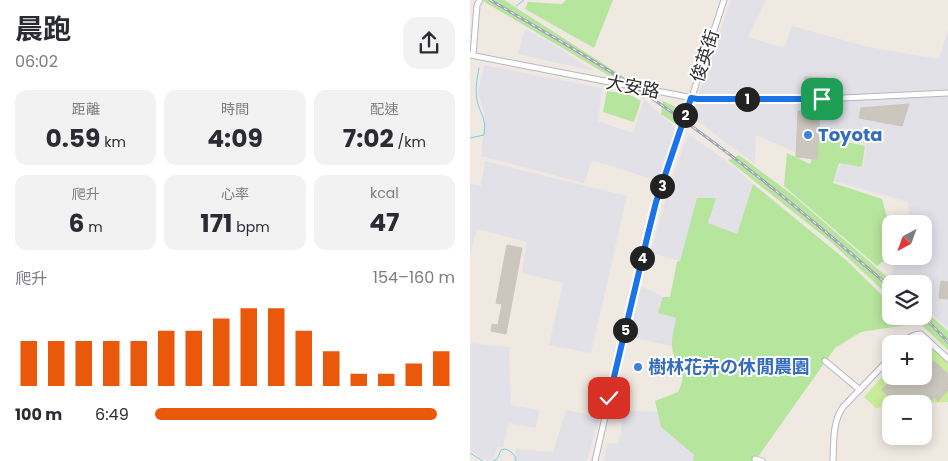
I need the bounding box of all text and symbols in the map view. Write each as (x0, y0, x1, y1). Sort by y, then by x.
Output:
text: 晨跑 (15, 10, 71, 49)
button: share (403, 17, 455, 69)
street label: 俊英街 (684, 26, 725, 85)
text: 06:02 (15, 50, 58, 73)
street label: 大安路 (604, 69, 662, 104)
pin (801, 78, 843, 120)
icon: arrive (808, 85, 836, 113)
pin: 1 (734, 86, 760, 112)
text: 1 (745, 89, 750, 109)
text: 距離 (72, 99, 100, 119)
text: 時間 (221, 99, 249, 119)
text: 配速 (370, 99, 398, 119)
pin: 2 (672, 102, 698, 128)
text: 2 (682, 105, 690, 125)
text: 0.59 (45, 121, 100, 156)
text: 4:09 (207, 121, 263, 156)
text: 7:02 (343, 121, 394, 156)
place label: Toyota (818, 122, 882, 147)
marker: Toyota (802, 129, 814, 141)
text: km (100, 132, 126, 152)
text: /km (394, 132, 426, 152)
pin: 3 (650, 174, 674, 198)
text: 3 (658, 176, 667, 196)
text: kcal (370, 183, 399, 203)
text: 爬升 (72, 184, 100, 204)
text: 心率 (221, 184, 249, 204)
text: 47 (369, 205, 399, 240)
text: 6 (69, 206, 85, 241)
text: 171 (200, 206, 233, 241)
north arrow (882, 215, 932, 265)
map controls (882, 215, 932, 445)
text: m (85, 217, 103, 237)
text: bpm (233, 217, 270, 237)
pin: 4 (630, 246, 654, 270)
text: 4 (638, 248, 647, 268)
text: 154–160 m (373, 266, 455, 289)
text: 爬升 (15, 267, 47, 290)
button: layers (882, 275, 932, 325)
pin: 5 (612, 318, 638, 342)
text: 5 (621, 320, 630, 340)
button: + (882, 335, 932, 385)
place label: 樹林花卉の休閒農園 (648, 354, 810, 379)
marker: 樹林花卉の休閒農園 (632, 361, 644, 373)
pin (588, 377, 630, 419)
icon: check (595, 384, 623, 412)
button: − (882, 395, 932, 445)
text: 100 m (15, 403, 62, 426)
text: 6:49 (95, 403, 129, 426)

